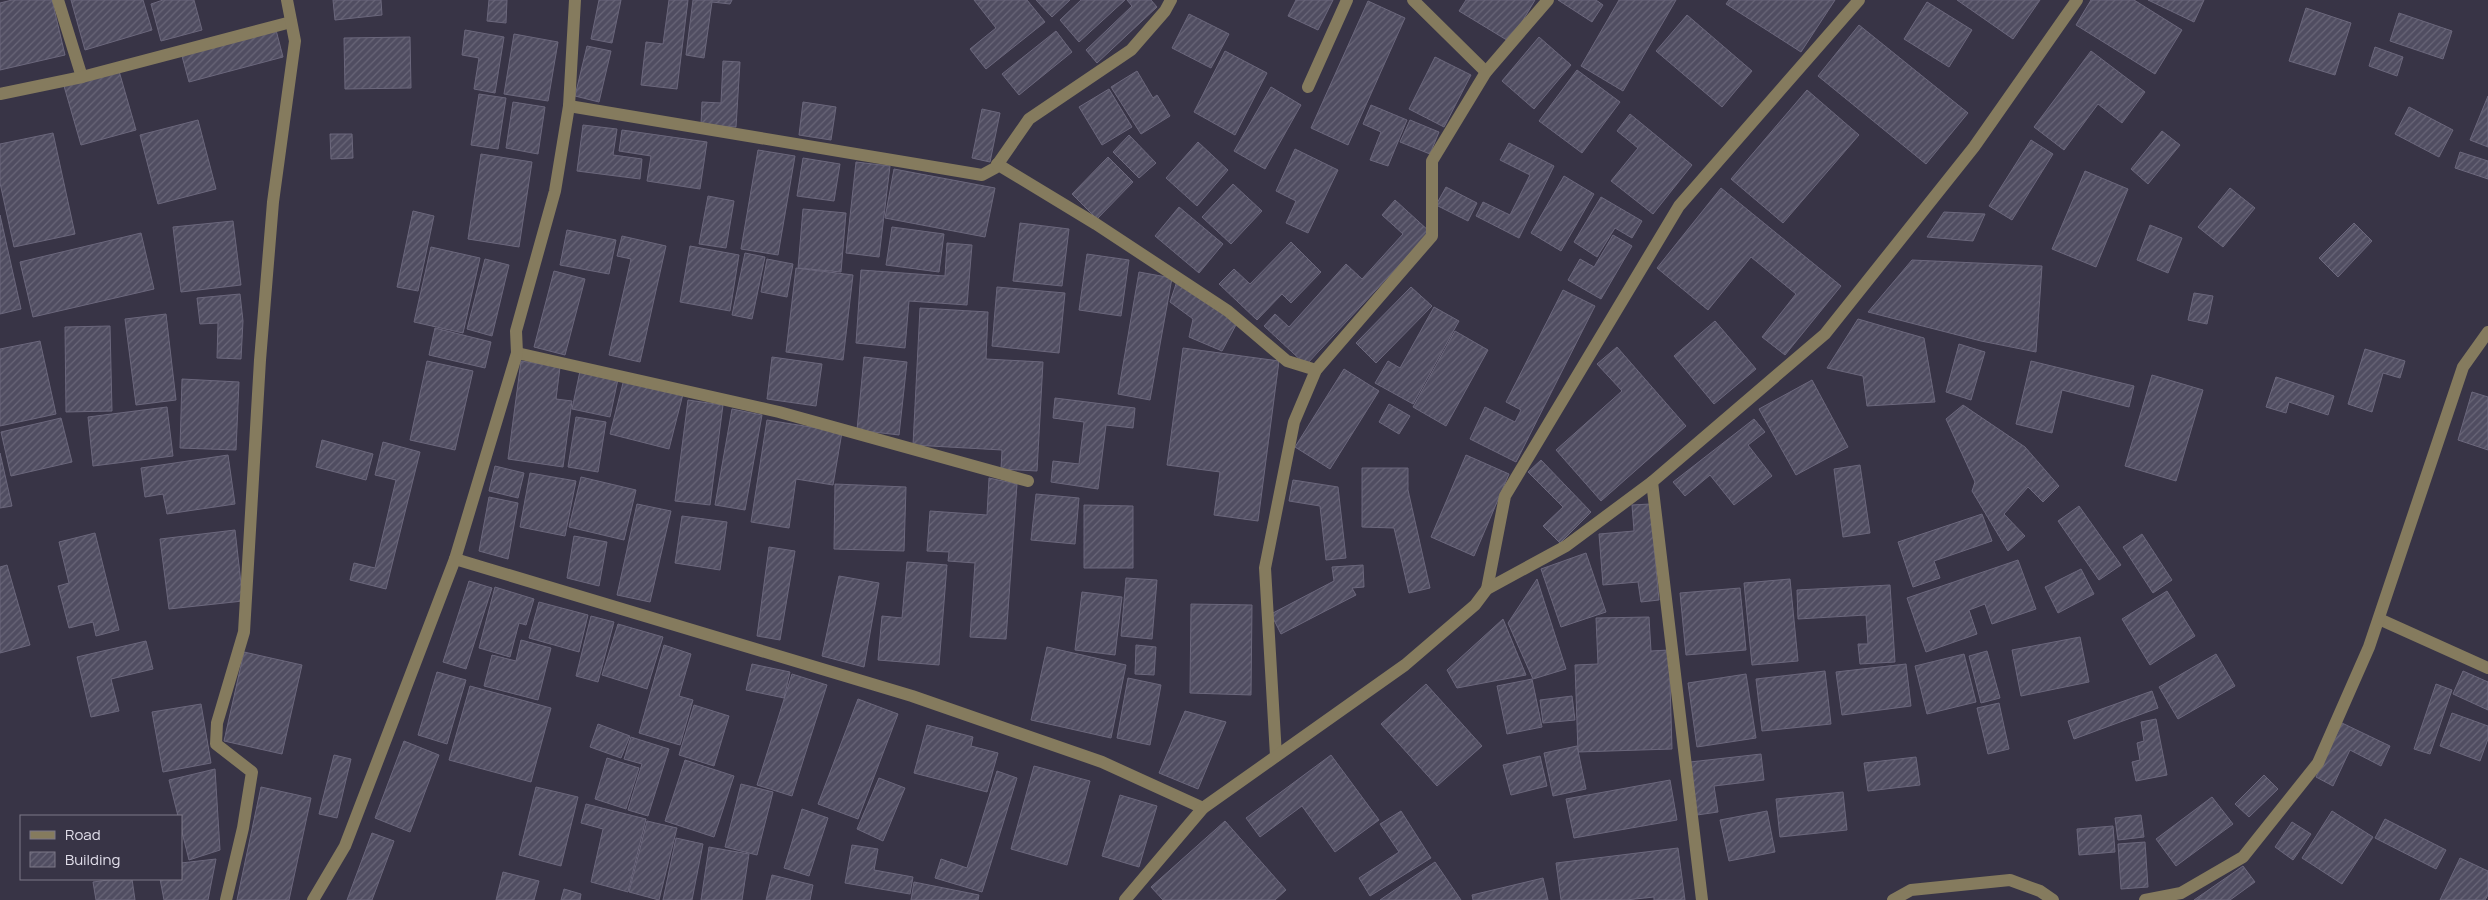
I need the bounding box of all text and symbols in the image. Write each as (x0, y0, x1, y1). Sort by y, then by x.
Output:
legend (20, 815, 182, 880)
text: Road (65, 824, 101, 845)
text: Building (65, 849, 120, 870)

